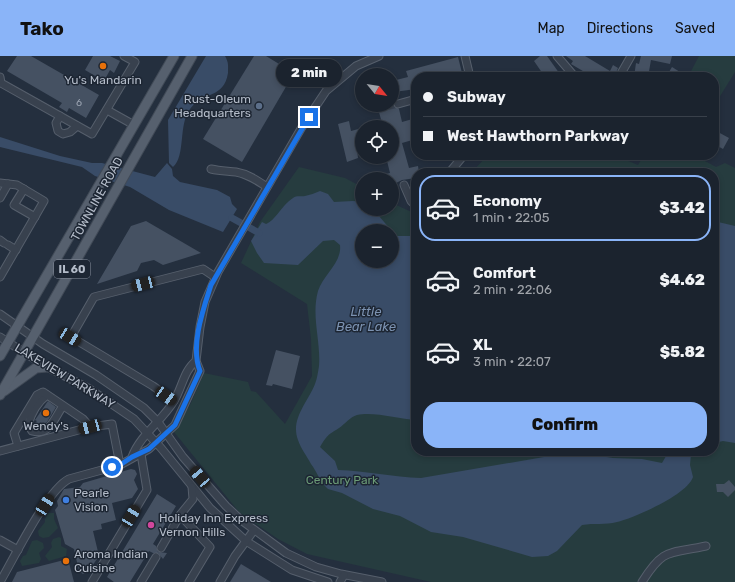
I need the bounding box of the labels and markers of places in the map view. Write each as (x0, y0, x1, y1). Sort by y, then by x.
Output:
marker: Yu's Mandarin (98, 61, 108, 71)
place label: Yu's Mandarin (64, 73, 142, 87)
place label: Rust-Oleum Headquarters (174, 92, 251, 120)
marker: Rust-Oleum Headquarters (254, 101, 264, 111)
marker: Wendy's (41, 408, 51, 418)
place label: Wendy's (23, 419, 69, 433)
place label: Pearle Vision (74, 486, 109, 514)
marker: Pearle Vision (61, 495, 71, 505)
place label: Holiday Inn Express Vernon Hills (159, 511, 268, 539)
marker: Holiday Inn Express Vernon Hills (146, 520, 156, 530)
place label: Aroma Indian Cuisine (74, 547, 148, 575)
marker: Aroma Indian Cuisine (61, 556, 71, 566)

